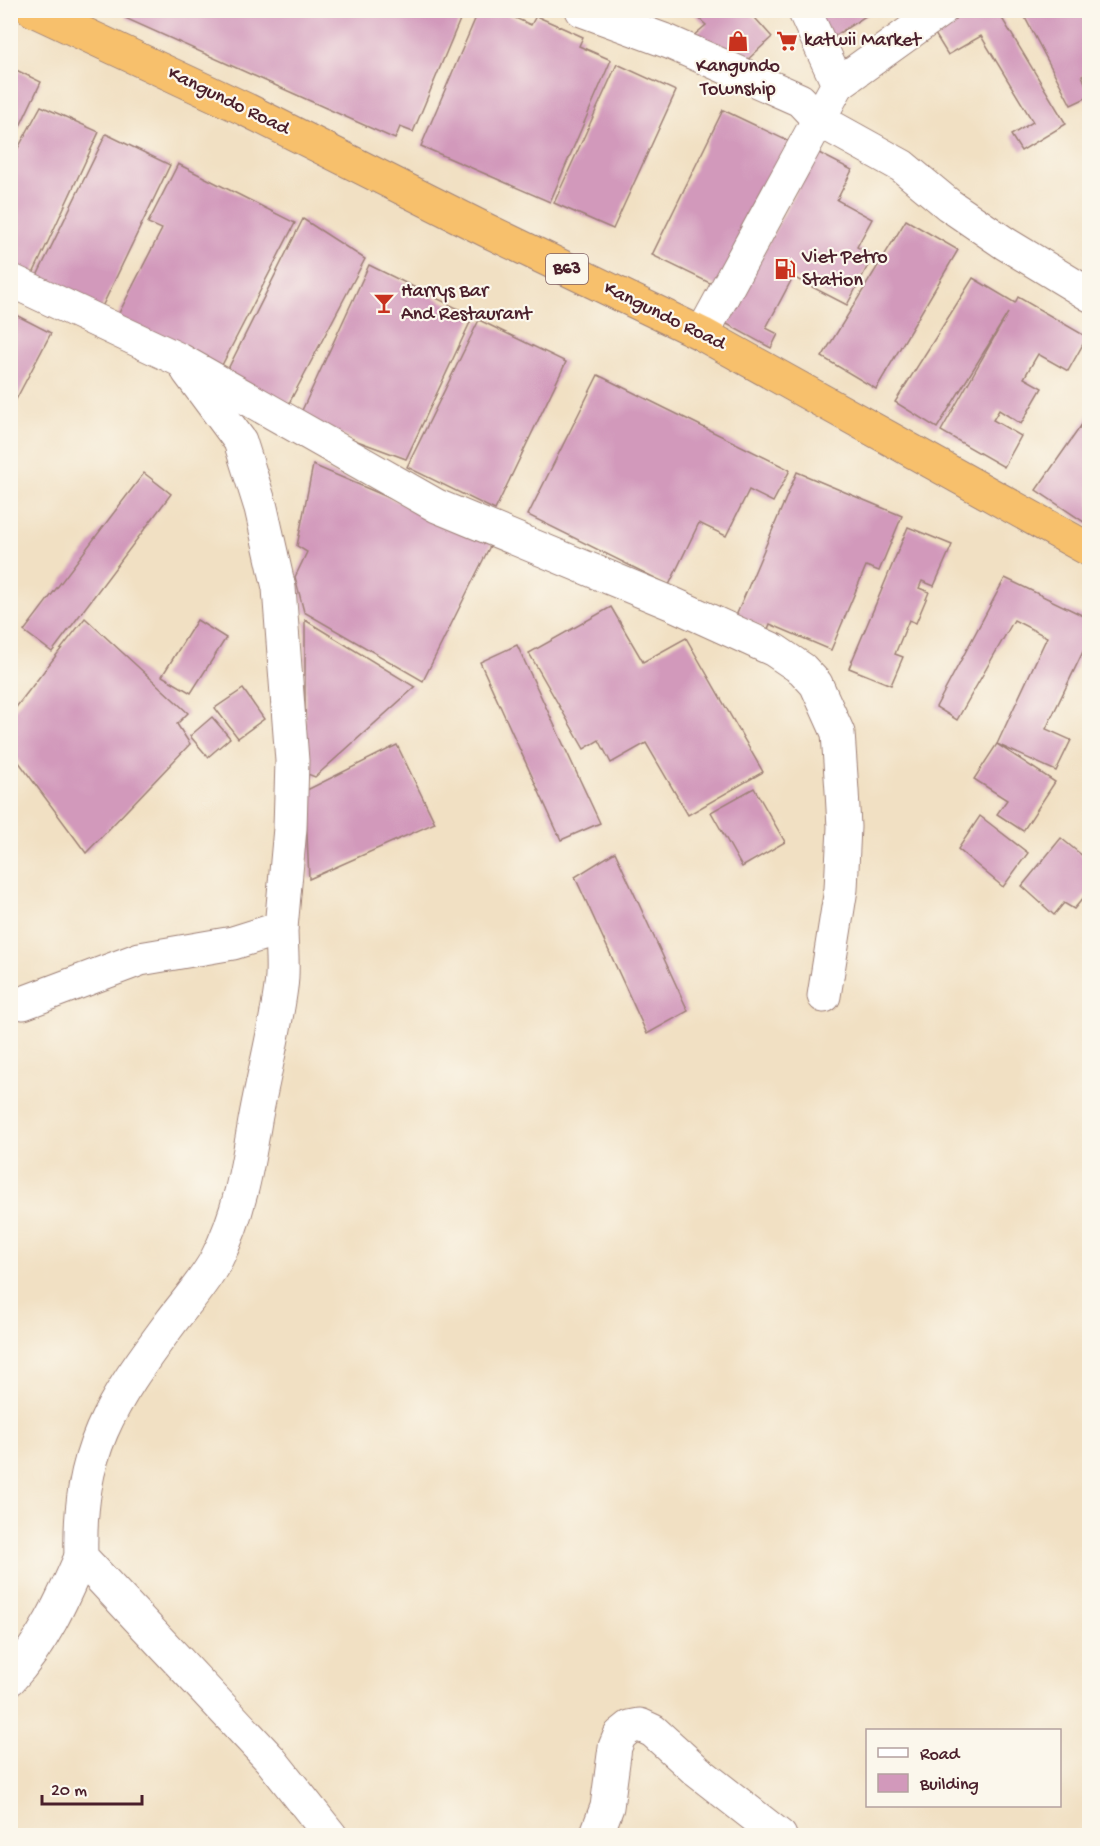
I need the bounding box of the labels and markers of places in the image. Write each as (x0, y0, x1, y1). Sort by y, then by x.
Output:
shop icon: Kangundo Township (726, 29, 750, 53)
supermarket icon: katwii Market (775, 29, 799, 53)
place label: katwii Market (804, 30, 922, 53)
place label: Kangundo Township (696, 56, 780, 102)
place label: Viet Petro Station (801, 247, 888, 293)
fuel station icon: Viet Petro Station (773, 257, 797, 281)
place label: Harrys Bar And Restaurant (401, 281, 533, 327)
bar icon: Harrys Bar And Restaurant (372, 291, 396, 315)

